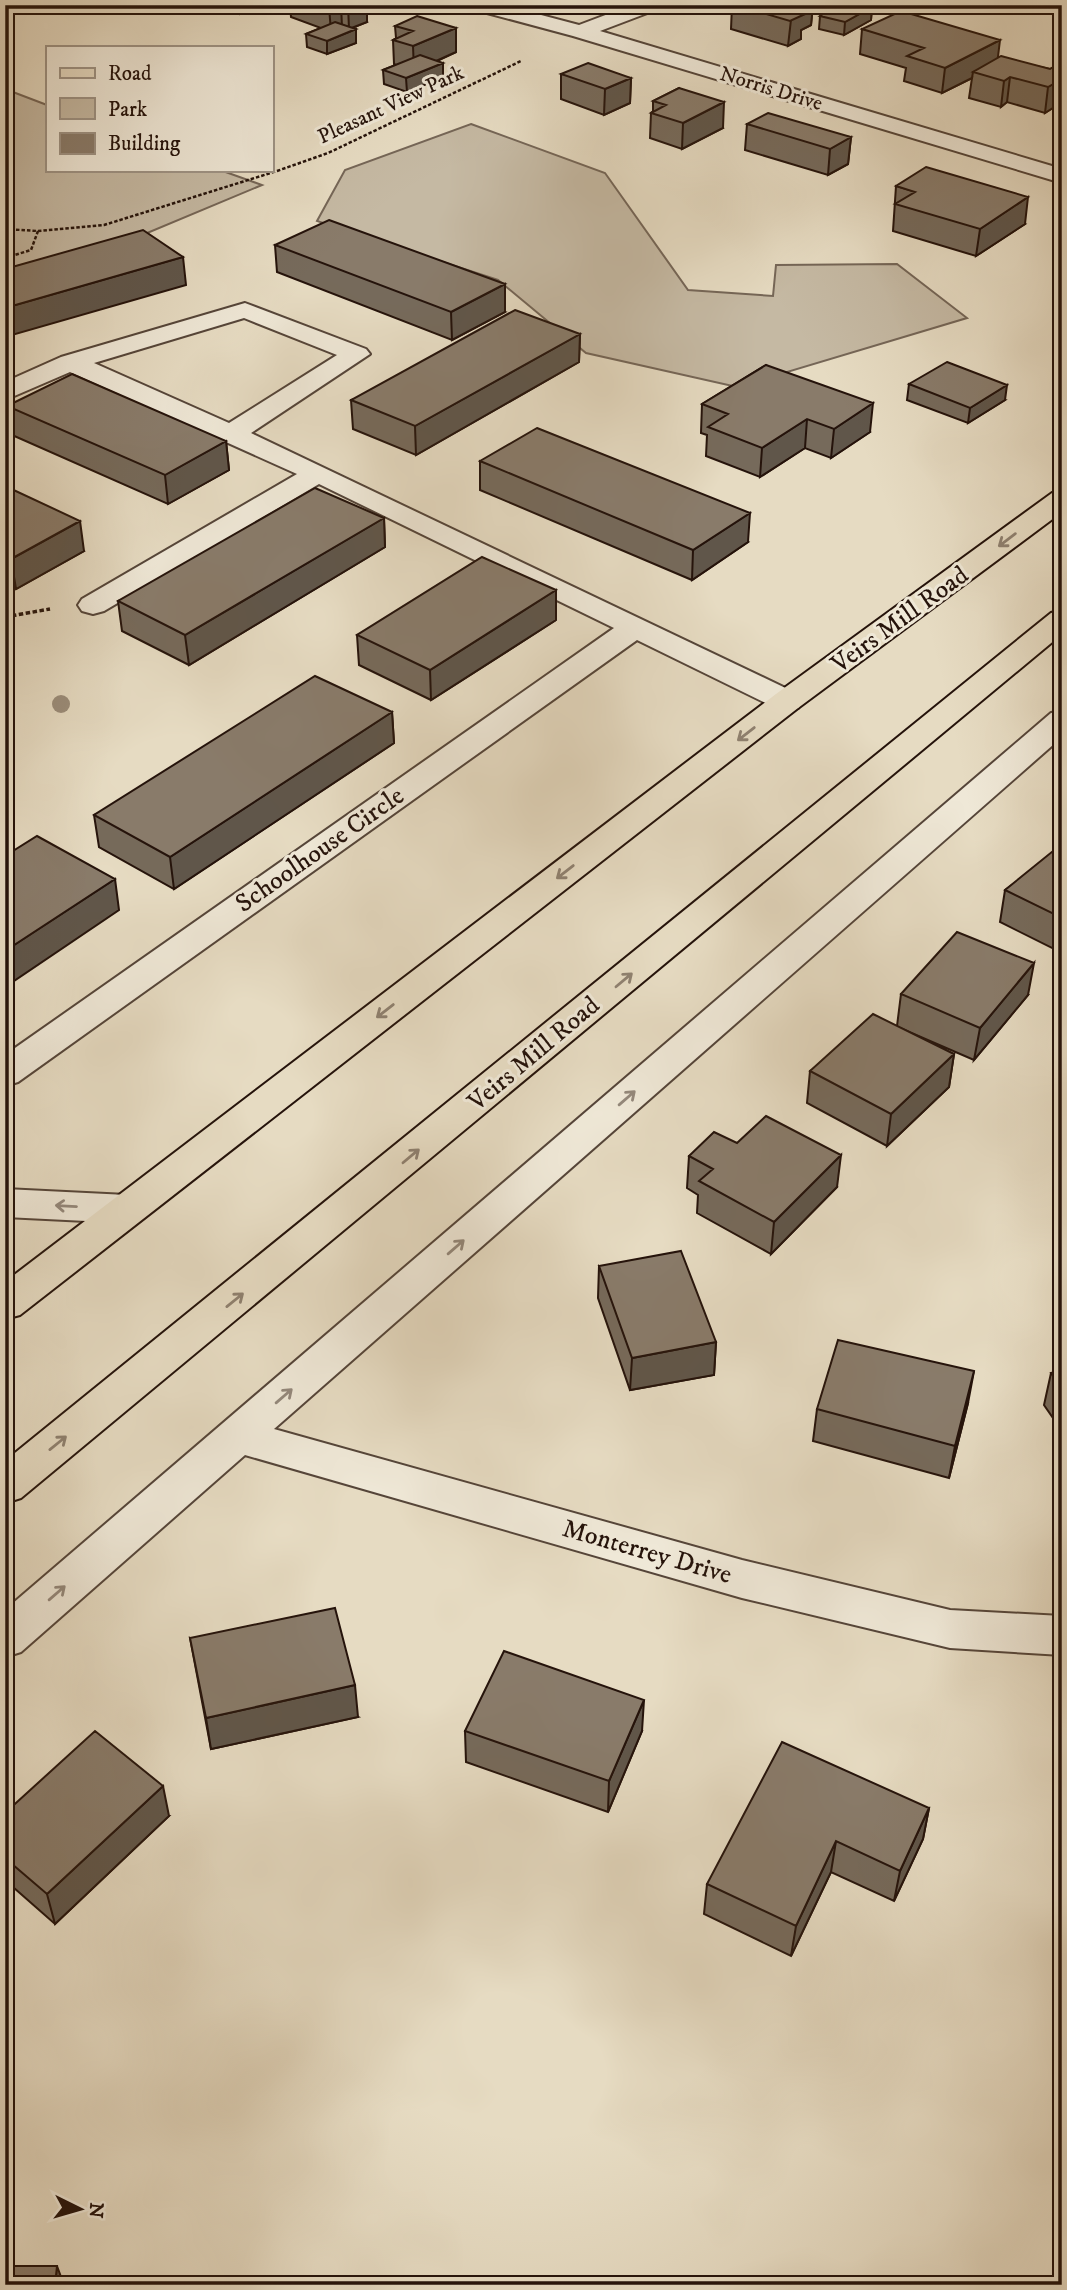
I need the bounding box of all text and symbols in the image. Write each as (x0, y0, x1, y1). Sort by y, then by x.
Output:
legend (46, 46, 273, 172)
street label: Pleasant View Park (314, 60, 469, 150)
text: Road (108, 61, 152, 87)
street label: Norris Drive (716, 61, 826, 117)
text: Park (108, 97, 148, 123)
text: Building (108, 131, 181, 157)
one-way arrow (999, 533, 1017, 548)
street label: Veirs Mill Road (824, 559, 975, 682)
one-way arrow (737, 726, 755, 741)
street label: Schoolhouse Circle (229, 780, 411, 920)
one-way arrow (557, 865, 575, 880)
one-way arrow (615, 972, 633, 988)
street label: Veirs Mill Road (461, 989, 607, 1119)
one-way arrow (376, 1004, 395, 1019)
one-way arrow (618, 1090, 636, 1106)
one-way arrow (401, 1148, 419, 1163)
one-way arrow (55, 1200, 78, 1213)
one-way arrow (446, 1239, 464, 1255)
one-way arrow (225, 1292, 243, 1308)
one-way arrow (275, 1388, 293, 1404)
one-way arrow (49, 1436, 67, 1451)
street label: Monterrey Drive (559, 1512, 735, 1592)
one-way arrow (47, 1586, 65, 1602)
north arrow (46, 2174, 116, 2244)
text: N (83, 2202, 108, 2220)

